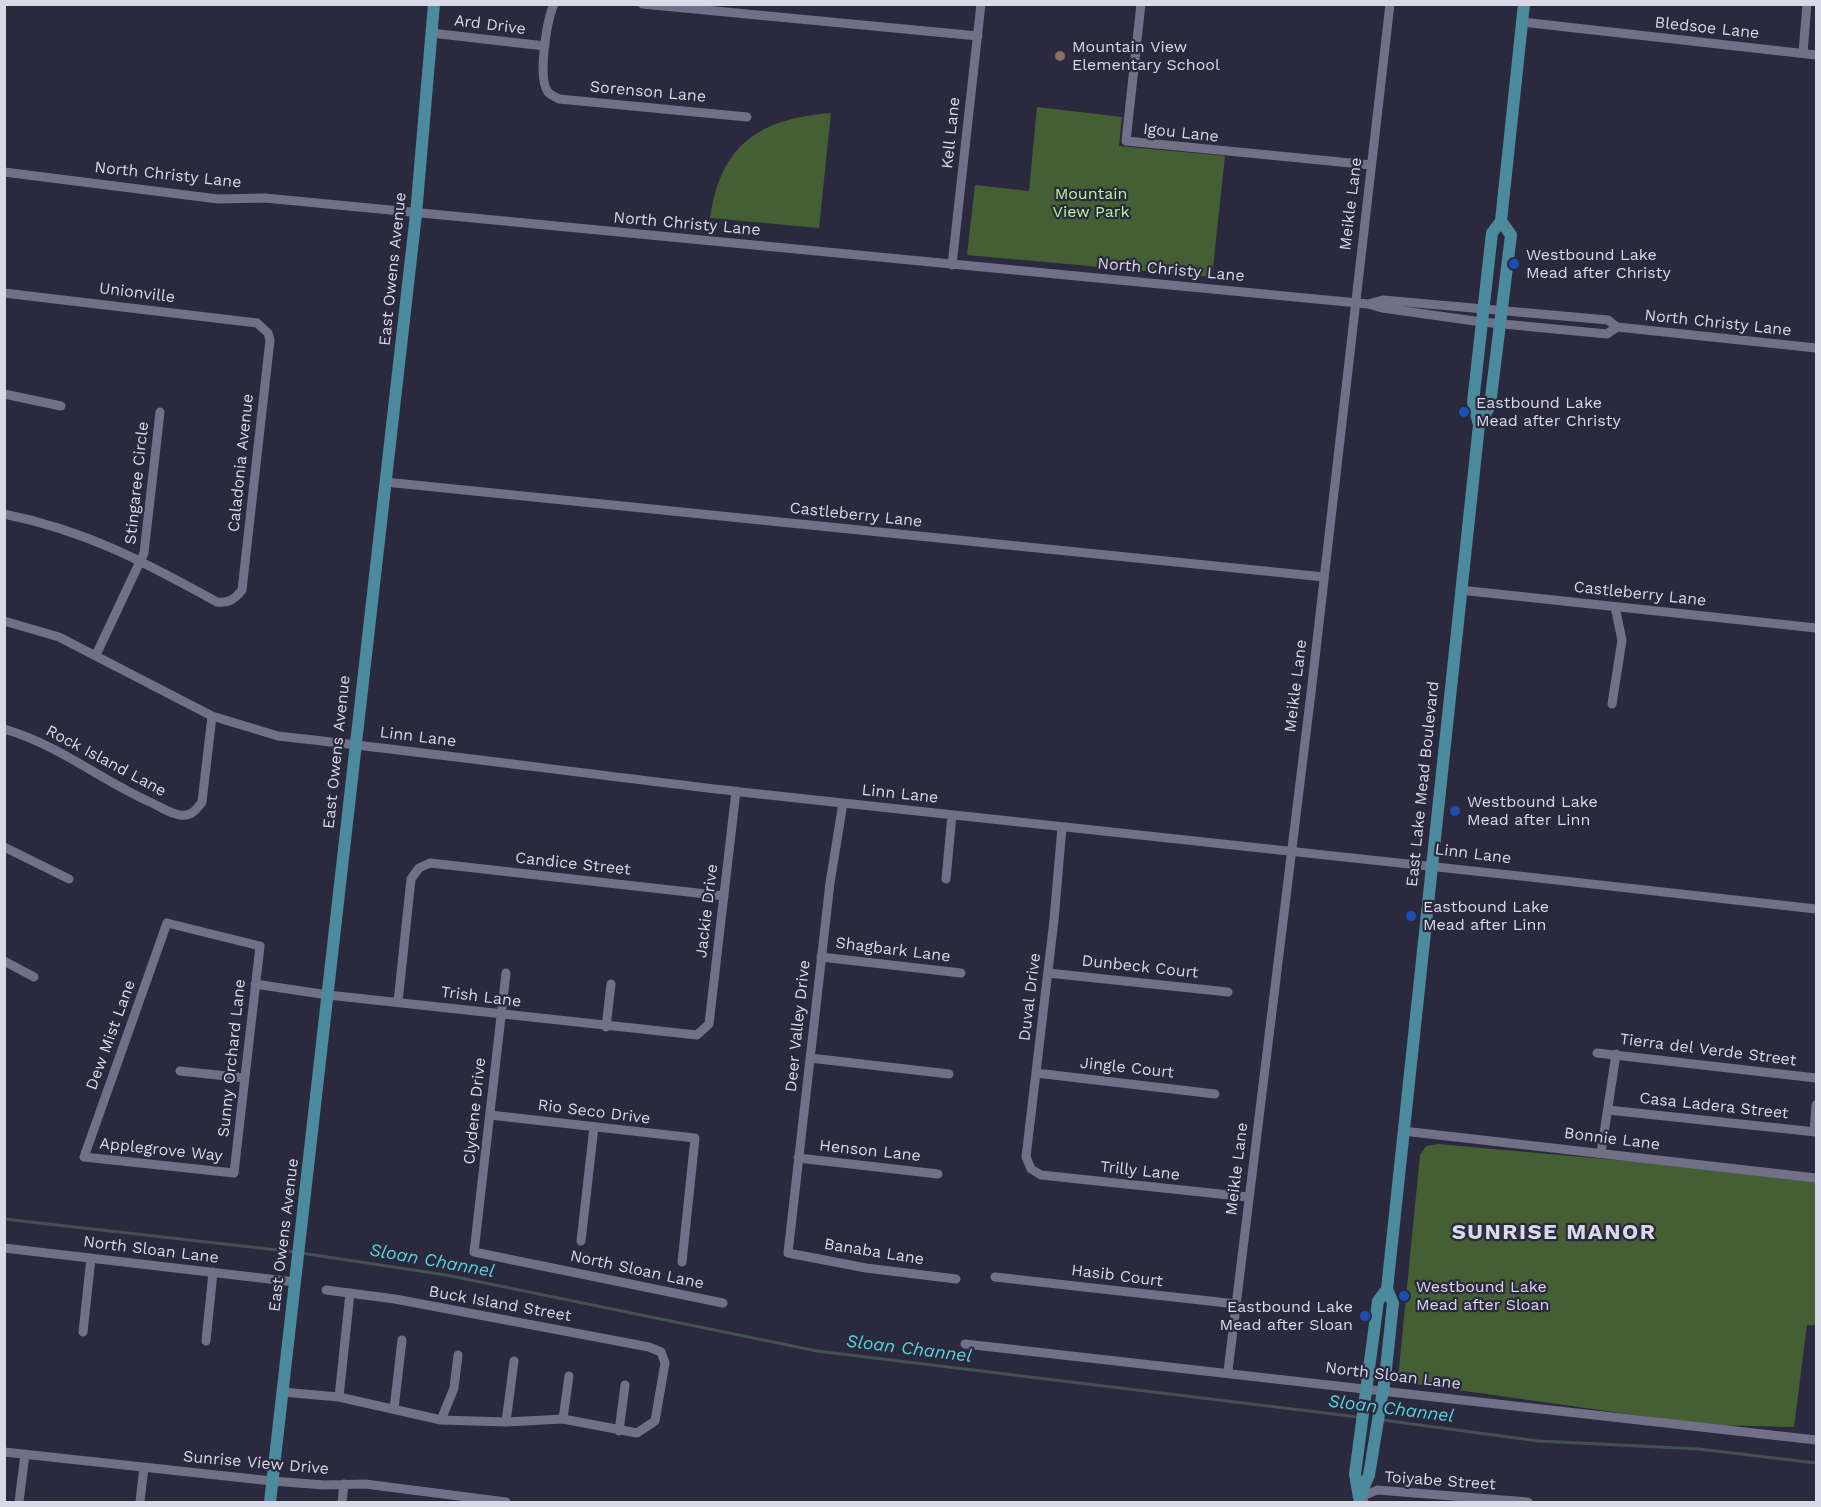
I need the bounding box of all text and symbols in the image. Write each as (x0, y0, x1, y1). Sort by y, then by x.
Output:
street label: Ard Drive (453, 11, 527, 39)
street label: Bledsoe Lane (1654, 13, 1760, 43)
place label: Mountain View Elementary School (1072, 37, 1220, 75)
marker: Mountain View Elementary School (1053, 49, 1067, 63)
street label: Sorenson Lane (589, 77, 707, 107)
street label: Kell Lane (938, 96, 964, 170)
street label: Igou Lane (1142, 119, 1220, 147)
street label: Meikle Lane (1336, 156, 1366, 252)
street label: North Christy Lane (94, 158, 242, 192)
park label: Mountain View Park (1053, 184, 1129, 222)
street label: East Owens Avenue (375, 191, 411, 347)
street label: North Christy Lane (613, 208, 761, 240)
place label: Westbound Lake Mead after Christy (1526, 245, 1671, 283)
street label: North Christy Lane (1097, 254, 1245, 286)
marker: Westbound Lake Mead after Christy (1507, 257, 1521, 271)
street label: Unionville (98, 279, 176, 307)
street label: North Christy Lane (1644, 306, 1792, 340)
street label: Caladonia Avenue (224, 393, 258, 533)
place label: Eastbound Lake Mead after Christy (1476, 393, 1621, 431)
marker: Eastbound Lake Mead after Christy (1457, 405, 1471, 419)
street label: Stingaree Circle (121, 421, 153, 545)
street label: Castleberry Lane (789, 498, 923, 532)
street label: Castleberry Lane (1573, 577, 1707, 611)
street label: Meikle Lane (1281, 638, 1311, 734)
street label: East Owens Avenue (319, 674, 355, 830)
street label: East Lake Mead Boulevard (1403, 680, 1443, 888)
street label: Rock Island Lane (43, 721, 169, 801)
street label: Linn Lane (379, 723, 457, 751)
street label: Linn Lane (861, 780, 939, 808)
place label: Westbound Lake Mead after Linn (1467, 792, 1598, 830)
marker: Westbound Lake Mead after Linn (1448, 804, 1462, 818)
street label: Linn Lane (1434, 840, 1512, 868)
street label: Candice Street (514, 848, 632, 880)
street label: Jackie Drive (692, 863, 722, 959)
place label: Eastbound Lake Mead after Linn (1423, 897, 1549, 935)
marker: Eastbound Lake Mead after Linn (1404, 909, 1418, 923)
street label: Shagbark Lane (834, 933, 952, 967)
street label: Dunbeck Court (1081, 951, 1199, 983)
street label: Duval Drive (1015, 952, 1045, 1042)
street label: Deer Valley Drive (782, 959, 814, 1093)
street label: Dew Mist Lane (82, 977, 140, 1093)
street label: Sunny Orchard Lane (214, 978, 250, 1138)
street label: Trish Lane (440, 983, 522, 1011)
street label: Tierra del Verde Street (1619, 1030, 1797, 1070)
street label: Jingle Court (1079, 1054, 1175, 1082)
street label: Clydene Drive (460, 1057, 490, 1165)
street label: Casa Ladera Street (1638, 1089, 1790, 1123)
street label: Rio Seco Drive (537, 1096, 651, 1128)
street label: Meikle Lane (1222, 1121, 1252, 1217)
street label: Bonnie Lane (1563, 1124, 1661, 1154)
street label: Applegrove Way (98, 1134, 224, 1166)
street label: Henson Lane (818, 1136, 922, 1166)
street label: East Owens Avenue (265, 1157, 303, 1313)
street label: Trilly Lane (1099, 1157, 1181, 1185)
district label: SUNRISE MANOR (1452, 1220, 1656, 1246)
street label: North Sloan Lane (82, 1232, 220, 1268)
street label: Banaba Lane (823, 1235, 925, 1269)
water label: Sloan Channel (368, 1239, 496, 1283)
street label: North Sloan Lane (568, 1246, 706, 1294)
street label: Hasib Court (1070, 1261, 1164, 1291)
place label: Westbound Lake Mead after Sloan (1416, 1277, 1549, 1315)
street label: Buck Island Street (427, 1282, 573, 1326)
marker: Westbound Lake Mead after Sloan (1397, 1289, 1411, 1303)
place label: Eastbound Lake Mead after Sloan (1220, 1297, 1353, 1335)
marker: Eastbound Lake Mead after Sloan (1358, 1309, 1372, 1323)
water label: Sloan Channel (845, 1331, 973, 1367)
street label: North Sloan Lane (1324, 1358, 1462, 1394)
water label: Sloan Channel (1327, 1391, 1455, 1427)
street label: Sunrise View Drive (182, 1447, 330, 1479)
street label: Toiyabe Street (1384, 1468, 1496, 1494)

